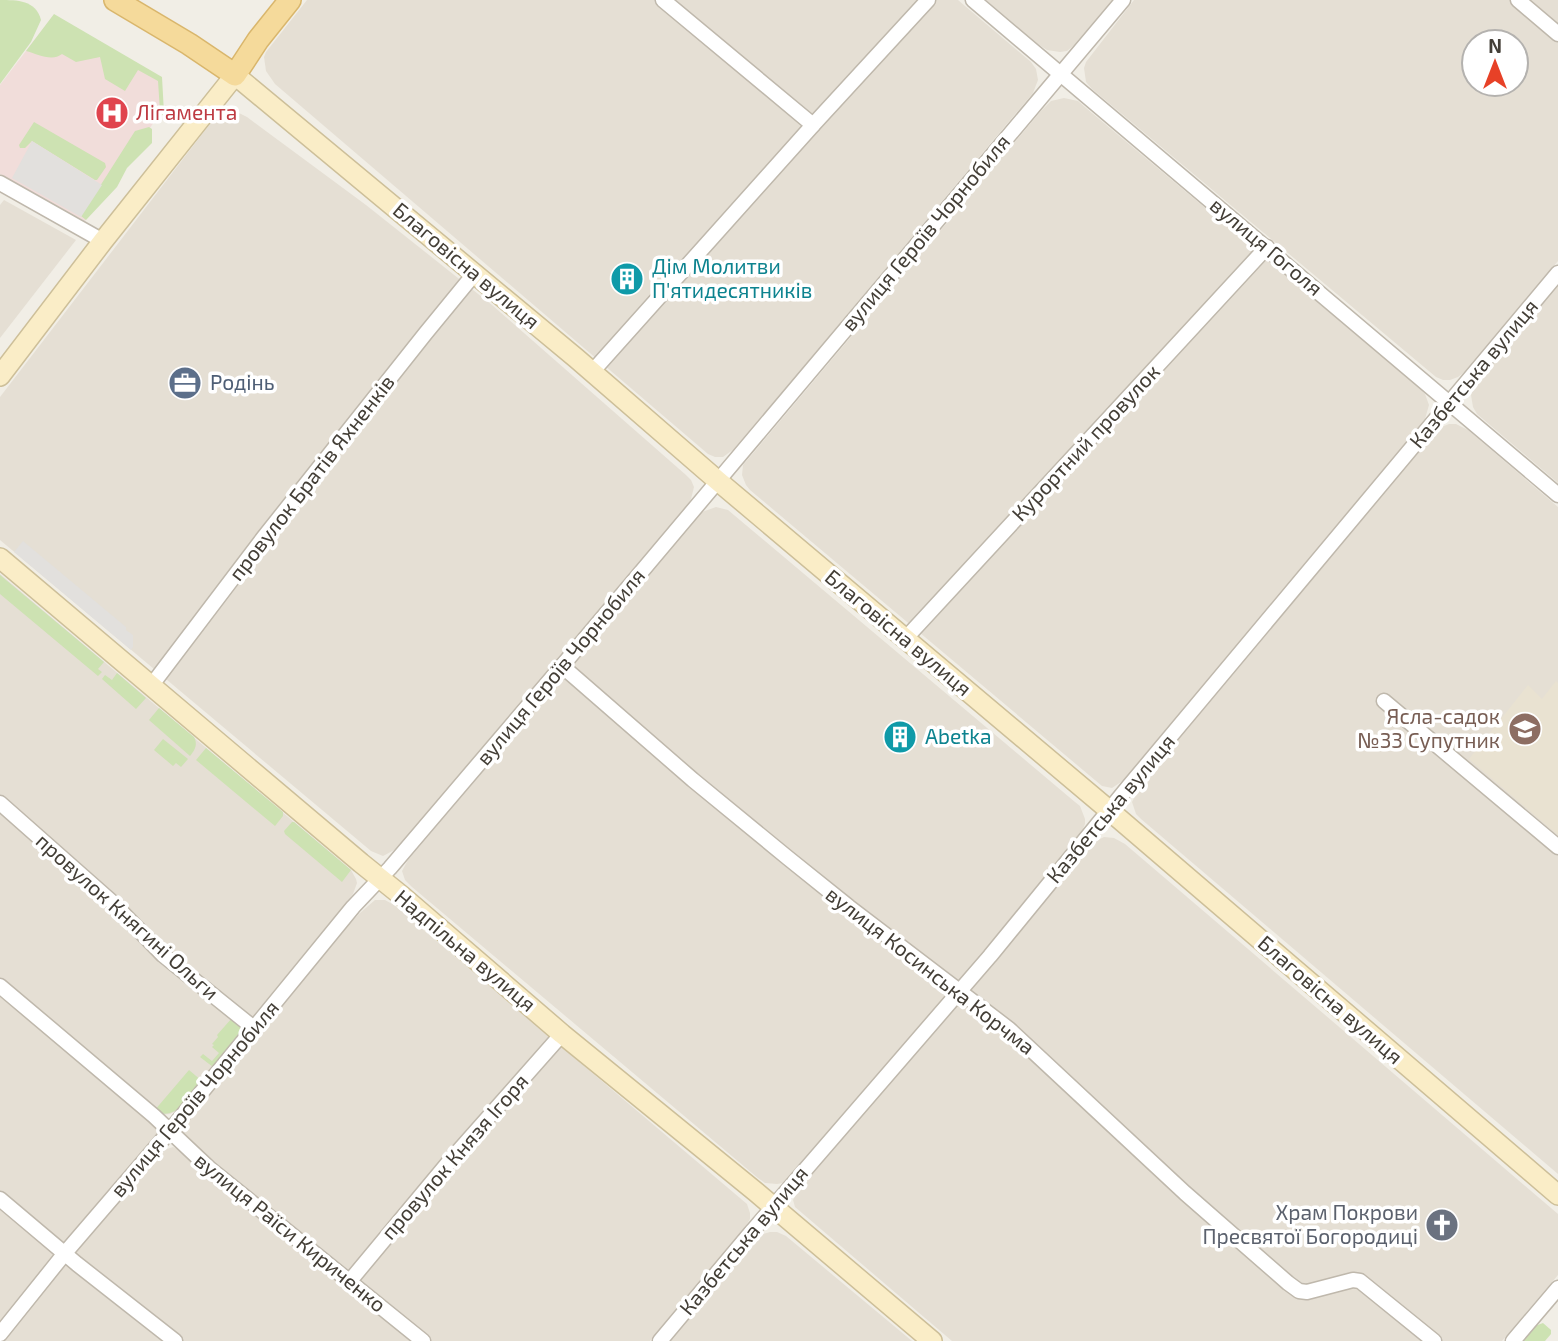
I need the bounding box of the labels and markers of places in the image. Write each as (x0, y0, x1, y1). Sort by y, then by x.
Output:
hospital icon: Лігамента (93, 94, 131, 132)
place label: Лігамента (136, 99, 237, 124)
place label: Дім Молитви П'ятидесятників (652, 253, 813, 302)
building icon: Дім Молитви П'ятидесятників (608, 260, 646, 298)
office icon: Родінь (166, 364, 204, 402)
place label: Родінь (210, 369, 275, 394)
place label: Ясла-садок №33 Супутник (1357, 703, 1500, 753)
school or university icon: Ясла-садок №33 Супутник (1506, 710, 1544, 748)
building icon: Abetka (881, 718, 919, 756)
place label: Abetka (925, 723, 992, 748)
place label: Храм Покрови Пресвятої Богородиці (1202, 1199, 1418, 1248)
church icon: Храм Покрови Пресвятої Богородиці (1423, 1206, 1461, 1244)

